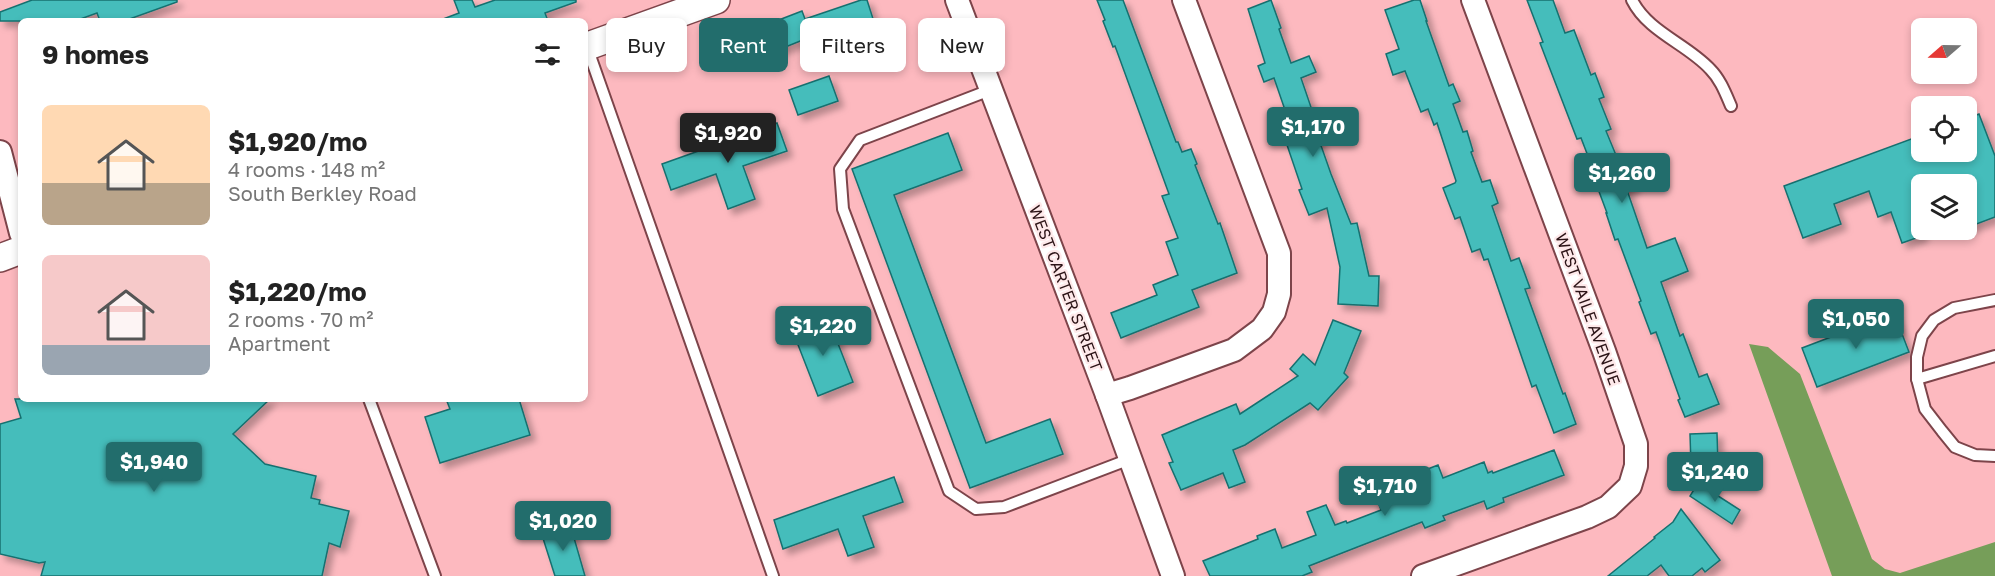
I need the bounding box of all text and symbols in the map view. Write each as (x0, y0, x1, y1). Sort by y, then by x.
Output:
chip: Buy (606, 18, 687, 72)
chip: Rent (699, 18, 788, 72)
chip: Filters (800, 18, 906, 72)
chip: New (918, 18, 1005, 72)
north arrow (1911, 18, 1977, 84)
map controls (1911, 18, 1977, 240)
icon: filters (531, 38, 564, 71)
text: 9 homes (42, 39, 149, 70)
button: locate (1911, 96, 1977, 162)
pin: $1,170 (1264, 107, 1362, 158)
pin: $1,920 (679, 113, 777, 164)
text: $1,170 (1281, 114, 1345, 138)
text: $1,920 (694, 120, 762, 144)
text: $1,920/mo (228, 126, 367, 157)
icon: home (90, 129, 162, 201)
pin: $1,260 (1573, 153, 1671, 204)
text: 4 rooms · 148 m² (228, 157, 385, 181)
text: $1,260 (1588, 160, 1656, 184)
button: layers (1911, 174, 1977, 240)
text: South Berkley Road (228, 181, 417, 205)
street label: WEST CARTER STREET (1025, 202, 1107, 374)
street label: WEST VAILE AVENUE (1551, 230, 1625, 388)
text: $1,220/mo (228, 276, 367, 307)
icon: home (90, 279, 162, 351)
pin: $1,050 (1807, 299, 1905, 350)
pin: $1,220 (774, 306, 872, 357)
text: $1,050 (1822, 306, 1890, 330)
text: 2 rooms · 70 m² (228, 307, 373, 331)
text: $1,220 (789, 313, 857, 337)
text: Apartment (228, 331, 331, 355)
pin: $1,940 (105, 442, 203, 493)
text: $1,940 (120, 449, 188, 473)
pin: $1,240 (1666, 452, 1764, 503)
text: $1,240 (1681, 459, 1749, 483)
pin: $1,710 (1336, 466, 1434, 517)
text: $1,710 (1353, 473, 1417, 497)
pin: $1,020 (514, 501, 612, 552)
text: $1,020 (529, 508, 597, 532)

